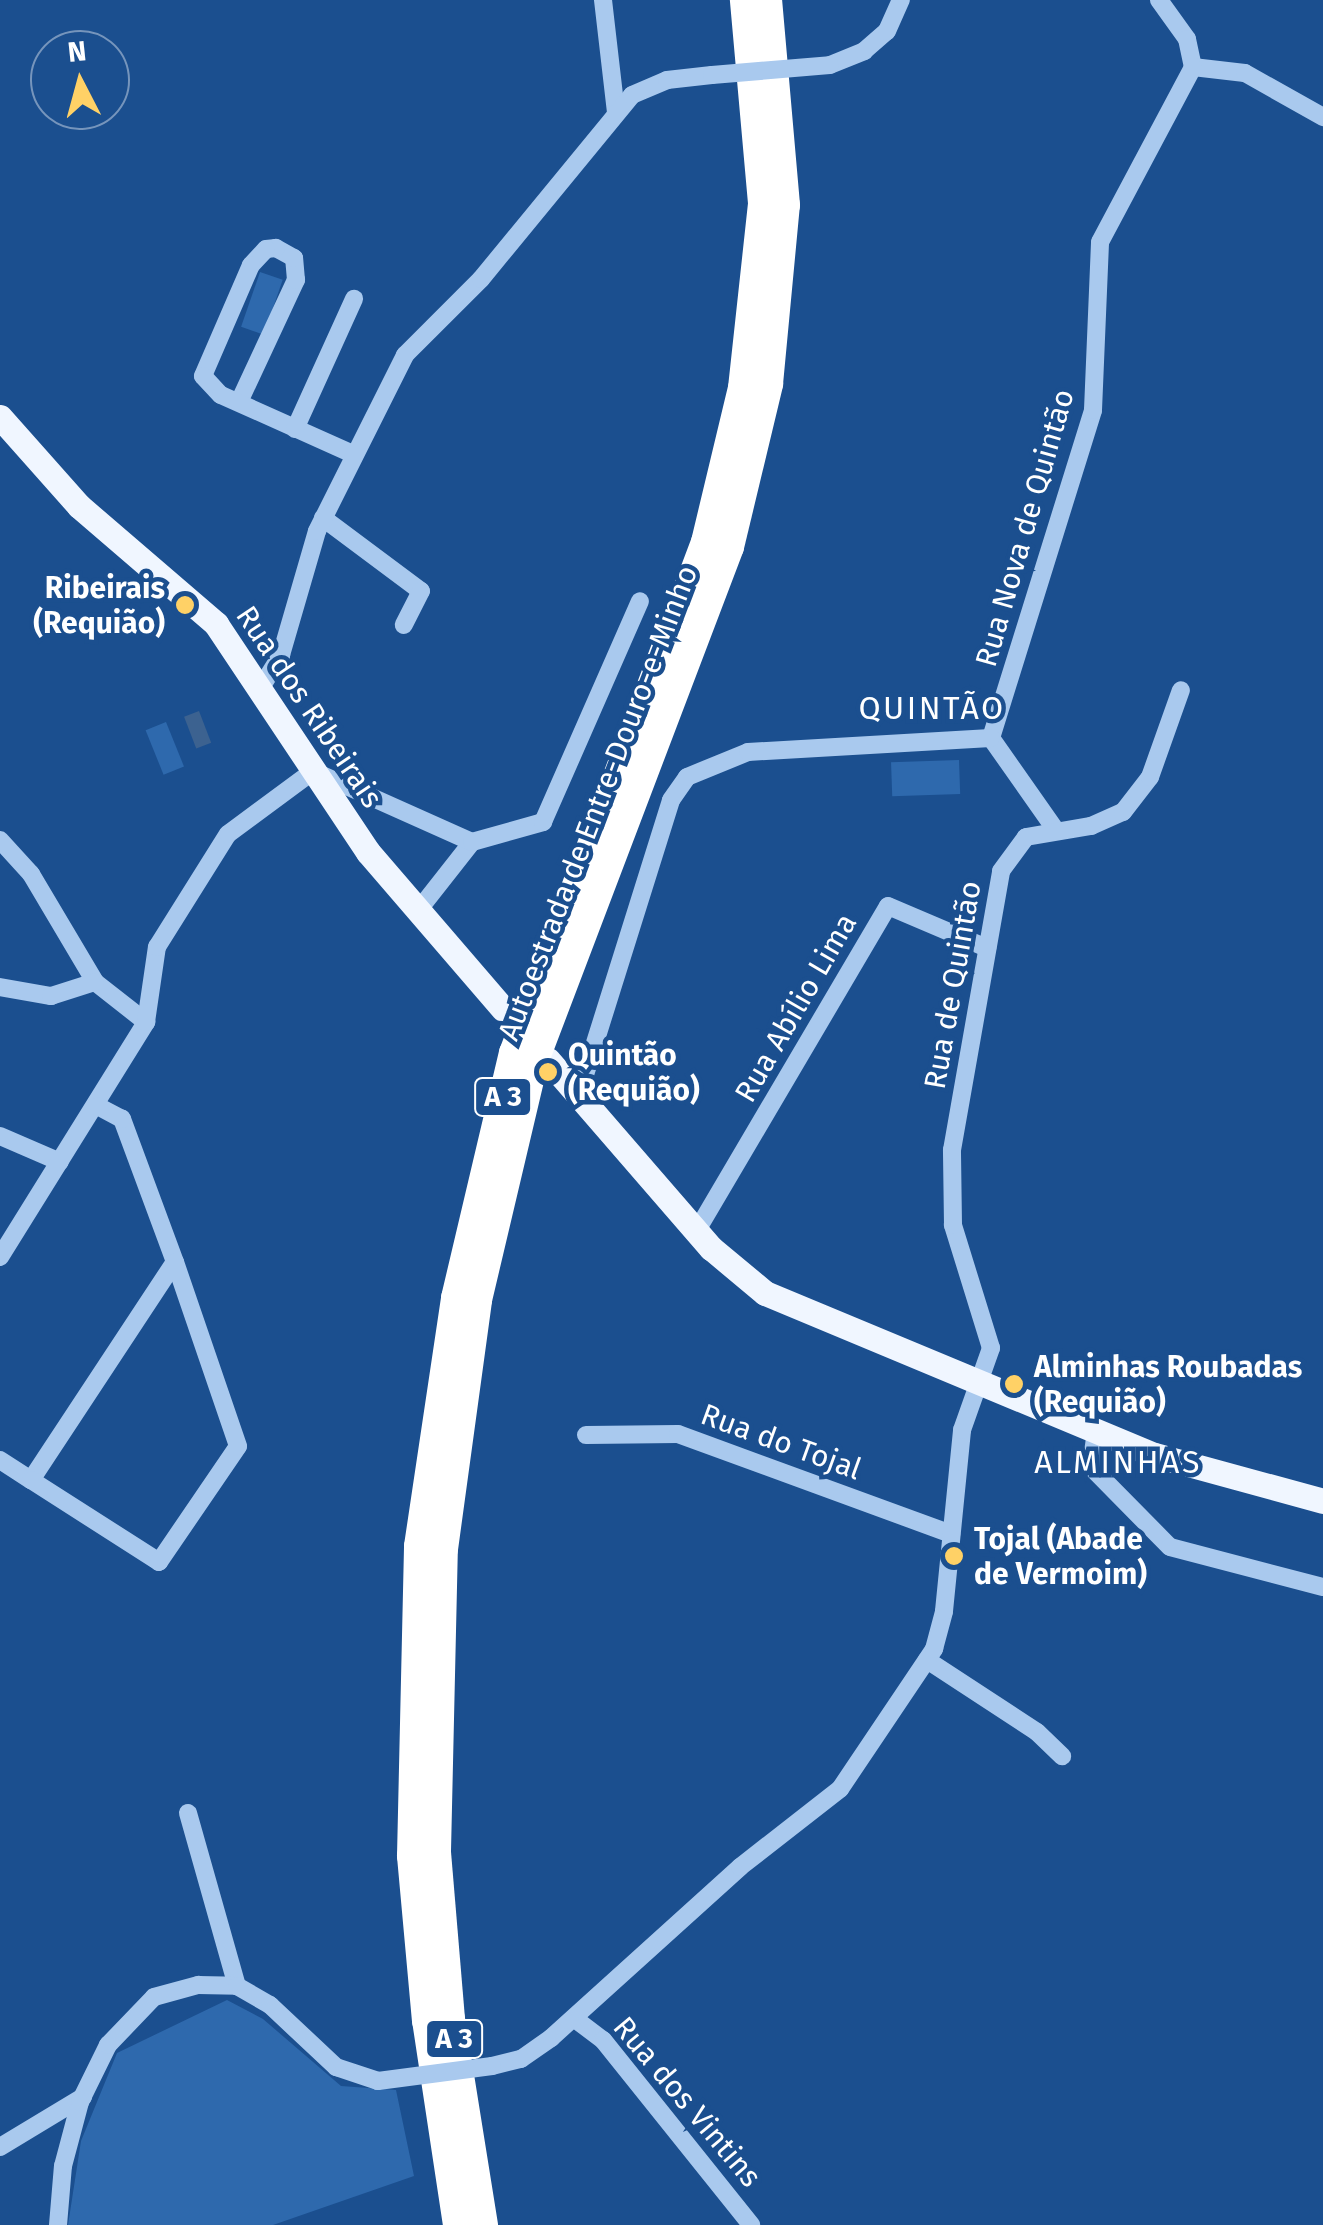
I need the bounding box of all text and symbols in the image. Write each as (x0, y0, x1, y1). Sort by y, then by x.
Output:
north arrow (30, 30, 130, 130)
text: N (66, 34, 88, 69)
street label: Rua Nova de Quintão (968, 385, 1082, 671)
street label: Autoestrada de Entre-Douro-e-Minho (491, 560, 705, 1046)
place label: Ribeirais (Requião) (33, 570, 165, 640)
marker: Ribeirais (Requião) (174, 594, 196, 616)
street label: Rua dos Ribeirais (228, 599, 390, 815)
district label: QUINTÃO (858, 689, 1006, 727)
street label: Rua de Quintão (917, 878, 989, 1092)
street label: Rua Abílio Lima (727, 907, 865, 1109)
place label: Quintão (Requião) (568, 1037, 700, 1108)
marker: Quintão (Requião) (537, 1061, 559, 1083)
road number: A 3 (473, 1074, 533, 1120)
place label: Alminhas Roubadas (Requião) (1034, 1349, 1302, 1420)
marker: Alminhas Roubadas (Requião) (1003, 1373, 1025, 1395)
street label: Rua do Tojal (696, 1396, 866, 1488)
district label: ALMINHAS (1034, 1443, 1202, 1481)
place label: Tojal (Abade de Vermoim) (974, 1521, 1147, 1592)
marker: Tojal (Abade de Vermoim) (943, 1545, 965, 1567)
street label: Rua dos Vintins (605, 2010, 769, 2194)
road number: A 3 (424, 2016, 484, 2062)

